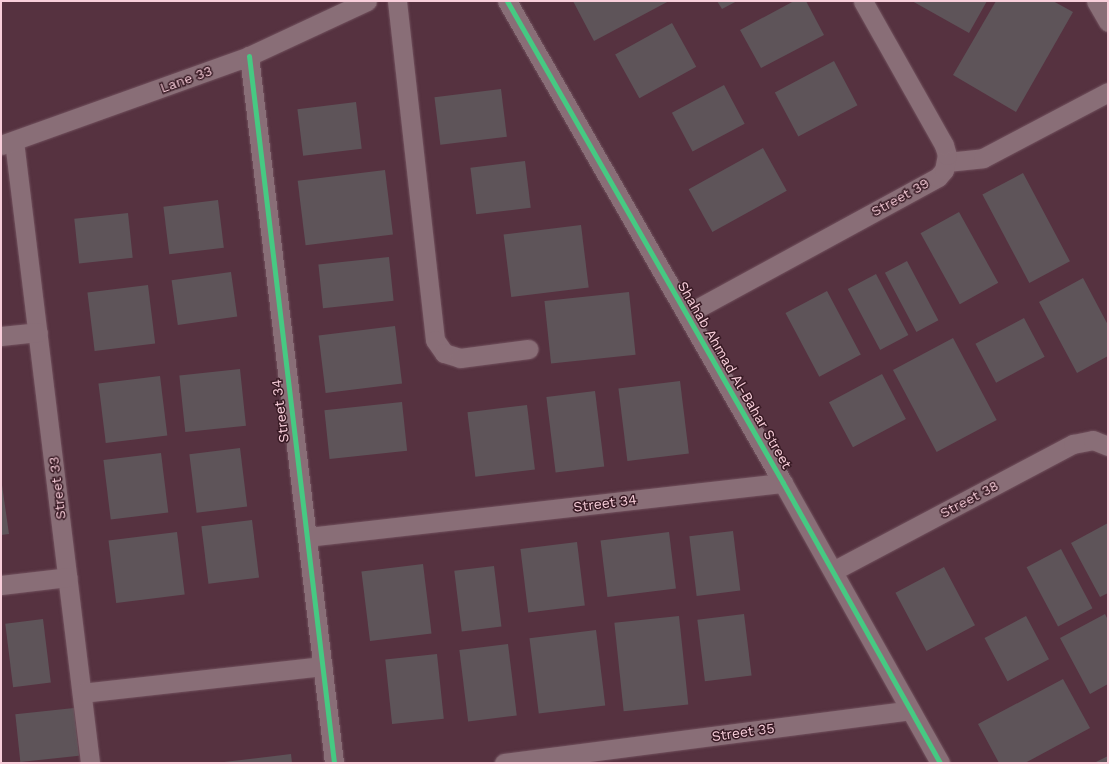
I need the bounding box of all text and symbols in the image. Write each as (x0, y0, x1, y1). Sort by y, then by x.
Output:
street label: Lane 33 (158, 62, 214, 96)
street label: Street 39 (868, 174, 932, 220)
street label: Shahab Ahmad Al-Bahar Street (674, 278, 796, 472)
street label: Street 34 (268, 378, 292, 444)
street label: Street 33 (45, 456, 69, 520)
street label: Street 38 (937, 477, 1001, 521)
street label: Street 34 (572, 491, 638, 515)
street label: Street 35 (711, 719, 775, 745)

